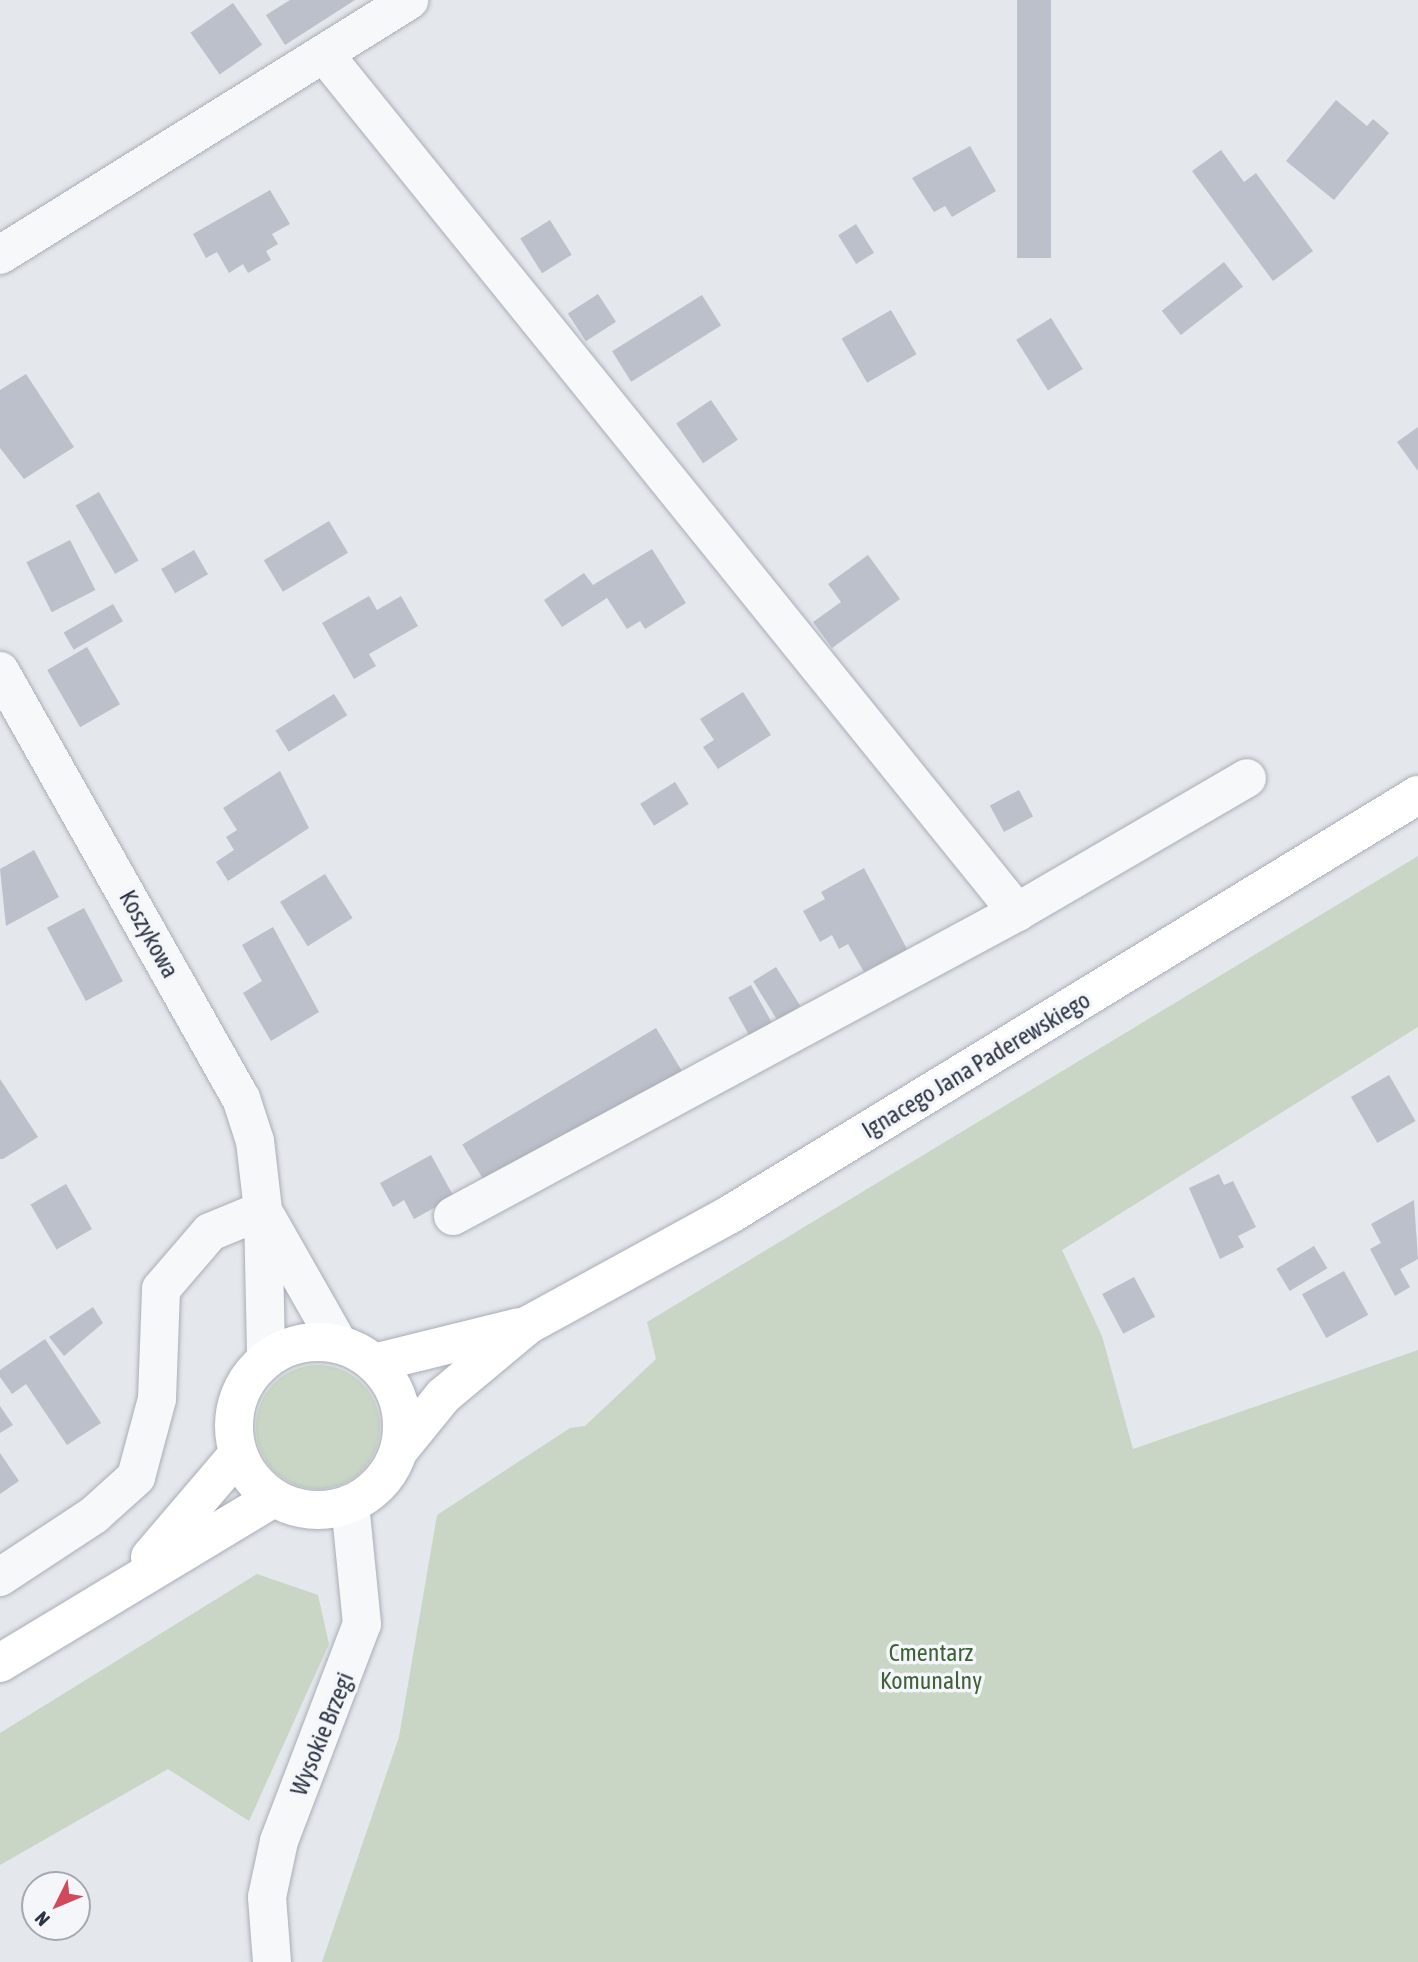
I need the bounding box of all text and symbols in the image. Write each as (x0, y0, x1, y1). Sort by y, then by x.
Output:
street label: Koszykowa (113, 885, 185, 983)
street label: Ignacego Jana Paderewskiego (857, 985, 1095, 1145)
park label: Cmentarz Komunalny (880, 1639, 982, 1695)
street label: Wysokie Brzegi (284, 1668, 360, 1800)
north arrow (21, 1871, 91, 1941)
text: N (30, 1907, 54, 1931)

